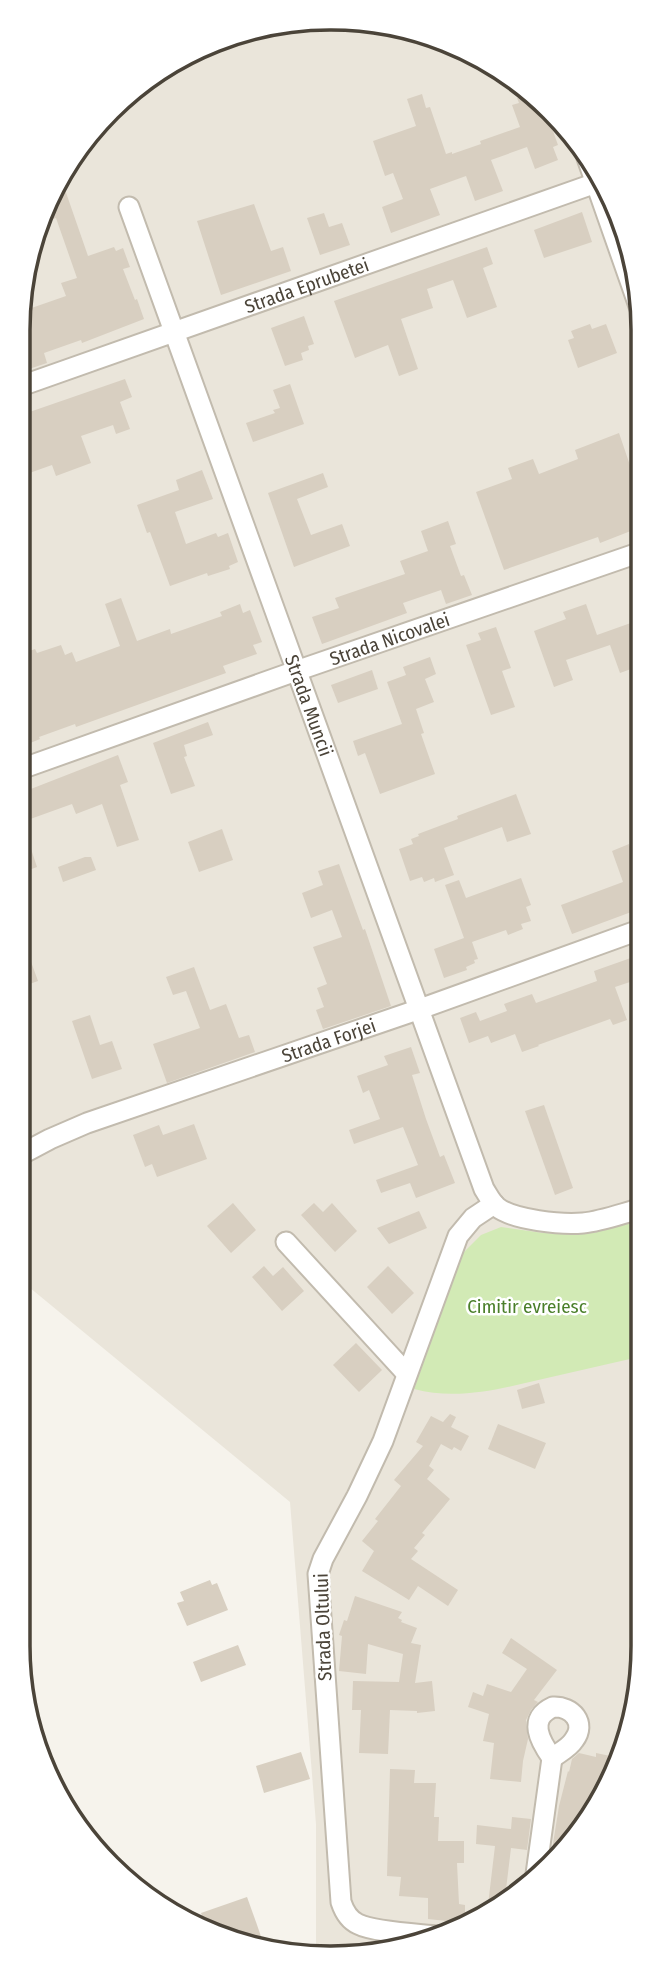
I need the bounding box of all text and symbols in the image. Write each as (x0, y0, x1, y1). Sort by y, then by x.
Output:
street label: Strada Eprubetei (241, 253, 372, 318)
street label: Strada Nicovalei (326, 607, 453, 670)
street label: Strada Muncii (280, 652, 338, 759)
street label: Strada Forjei (279, 1013, 379, 1067)
park label: Cimitir evreiesc (467, 1295, 587, 1318)
street label: Strada Oltului (310, 1573, 336, 1681)

